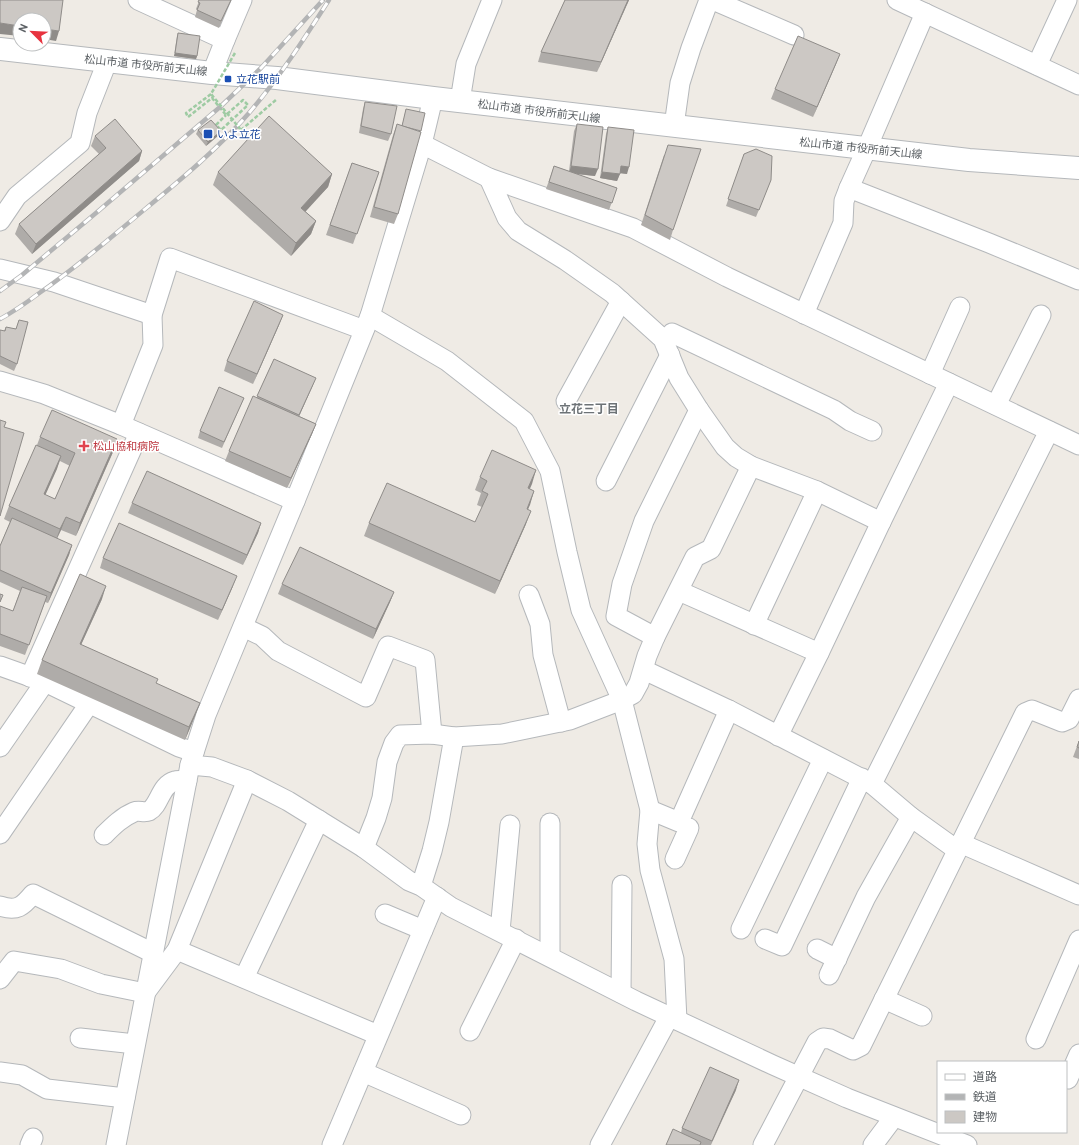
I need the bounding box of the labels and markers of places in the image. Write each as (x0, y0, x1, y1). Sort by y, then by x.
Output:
place label: 立花駅前 (236, 73, 280, 87)
marker: 立花駅前 (223, 74, 233, 84)
marker: いよ立花 (202, 128, 214, 140)
place label: いよ立花 (217, 128, 261, 142)
marker: 松山協和病院 (78, 440, 90, 452)
place label: 松山協和病院 (93, 440, 159, 454)

